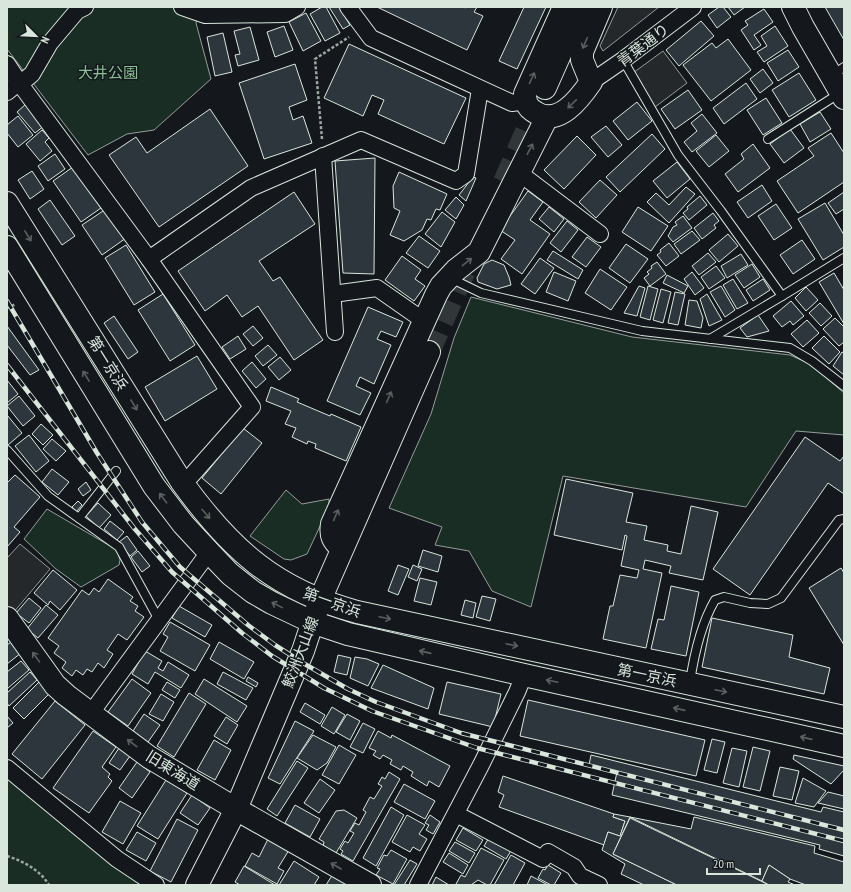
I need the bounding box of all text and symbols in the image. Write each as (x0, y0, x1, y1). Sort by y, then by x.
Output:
north arrow (16, 16, 56, 56)
street label: 青葉通り (613, 19, 673, 71)
text: N (38, 35, 53, 46)
one-way arrow (581, 36, 589, 48)
park label: 大井公園 (78, 63, 138, 82)
one-way arrow (529, 72, 536, 84)
one-way arrow (568, 99, 578, 108)
one-way arrow (526, 144, 534, 156)
one-way arrow (24, 230, 32, 242)
one-way arrow (461, 257, 472, 266)
street label: 第一京浜 (84, 333, 132, 393)
one-way arrow (82, 370, 90, 382)
one-way arrow (386, 391, 394, 403)
one-way arrow (130, 399, 138, 410)
one-way arrow (159, 492, 167, 503)
one-way arrow (201, 508, 210, 519)
one-way arrow (333, 510, 340, 522)
street label: 第一京浜 (301, 583, 363, 621)
one-way arrow (271, 601, 283, 609)
street label: 鮫洲大山線 (278, 614, 322, 690)
one-way arrow (378, 615, 391, 623)
one-way arrow (505, 642, 518, 650)
one-way arrow (419, 648, 432, 655)
one-way arrow (32, 652, 40, 663)
street label: 第一京浜 (616, 659, 678, 691)
one-way arrow (546, 676, 559, 684)
one-way arrow (714, 687, 727, 695)
one-way arrow (673, 705, 686, 713)
one-way arrow (800, 733, 813, 741)
one-way arrow (126, 739, 137, 747)
street label: 旧東海道 (143, 746, 203, 794)
scale bar (707, 850, 760, 876)
text: 20 m (713, 856, 734, 871)
one-way arrow (330, 861, 342, 869)

